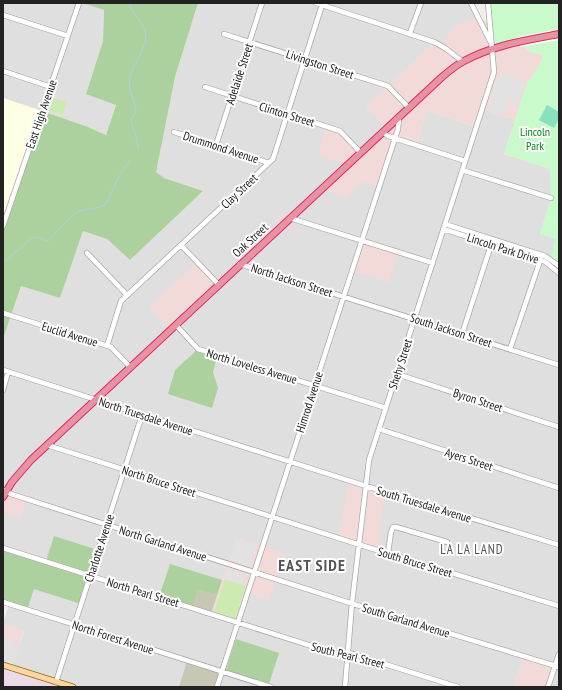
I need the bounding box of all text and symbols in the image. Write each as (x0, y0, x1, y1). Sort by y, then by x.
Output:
street label: Adelaide Street (222, 41, 256, 107)
street label: Livingston Street (284, 46, 356, 82)
street label: East High Avenue (22, 78, 60, 150)
street label: Clinton Street (257, 98, 317, 130)
park label: Lincoln Park (520, 124, 550, 153)
street label: Drummond Avenue (181, 128, 261, 166)
street label: Clay Street (218, 170, 261, 212)
street label: Oak Street (229, 219, 271, 260)
street label: Lincoln Park Drive (465, 229, 541, 267)
street label: North Jackson Street (249, 260, 335, 300)
street label: South Jackson Street (408, 310, 494, 351)
street label: Euclid Avenue (40, 318, 100, 350)
street label: Shehy Street (385, 336, 415, 391)
street label: North Loveless Avenue (205, 345, 299, 387)
street label: Himrod Avenue (292, 370, 326, 434)
street label: Byron Street (451, 385, 505, 415)
street label: North Truesdale Avenue (97, 394, 195, 438)
street label: Ayers Street (443, 444, 496, 474)
street label: North Bruce Street (120, 462, 199, 500)
street label: South Truesdale Avenue (375, 482, 473, 526)
street label: Charlotte Avenue (81, 512, 117, 584)
street label: North Garland Avenue (117, 522, 209, 564)
district label: LA LA LAND (440, 541, 504, 558)
street label: South Bruce Street (376, 544, 455, 581)
district label: EAST SIDE (278, 555, 346, 575)
street label: North Pearl Street (105, 574, 182, 610)
street label: South Garland Avenue (360, 599, 452, 641)
street label: North Forest Avenue (70, 617, 156, 657)
street label: South Pearl Street (310, 639, 387, 672)

